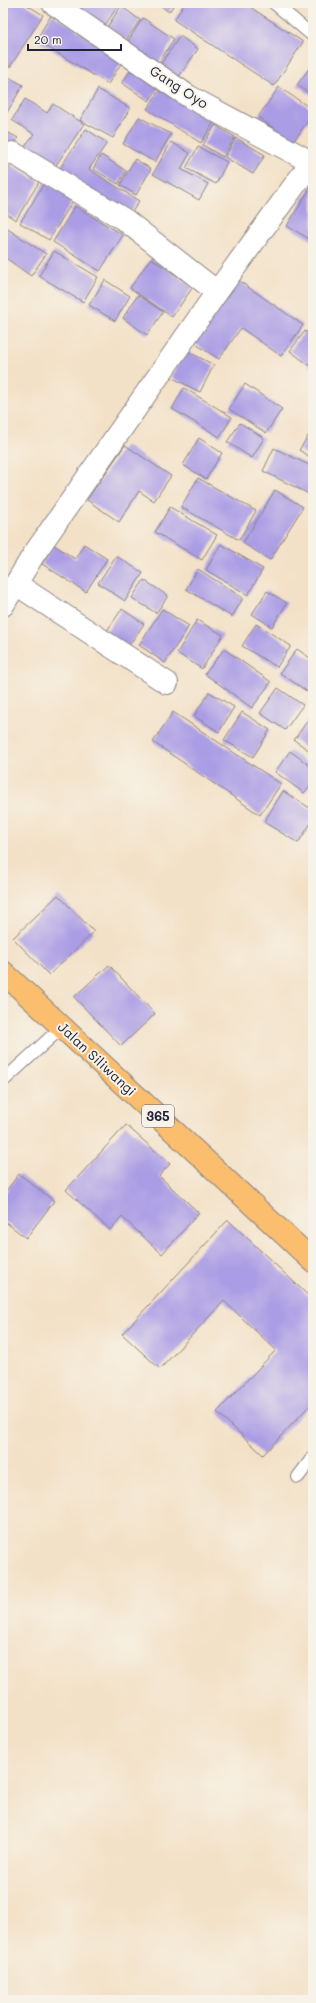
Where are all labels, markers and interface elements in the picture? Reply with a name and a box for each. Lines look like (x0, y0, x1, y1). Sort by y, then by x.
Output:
scale bar (28, 26, 121, 52)
text: 20 m (34, 31, 62, 47)
street label: Gang Oyo (146, 61, 212, 113)
street label: Jalan Siliwangi (54, 1017, 141, 1100)
road number: 365 (142, 1105, 174, 1127)

